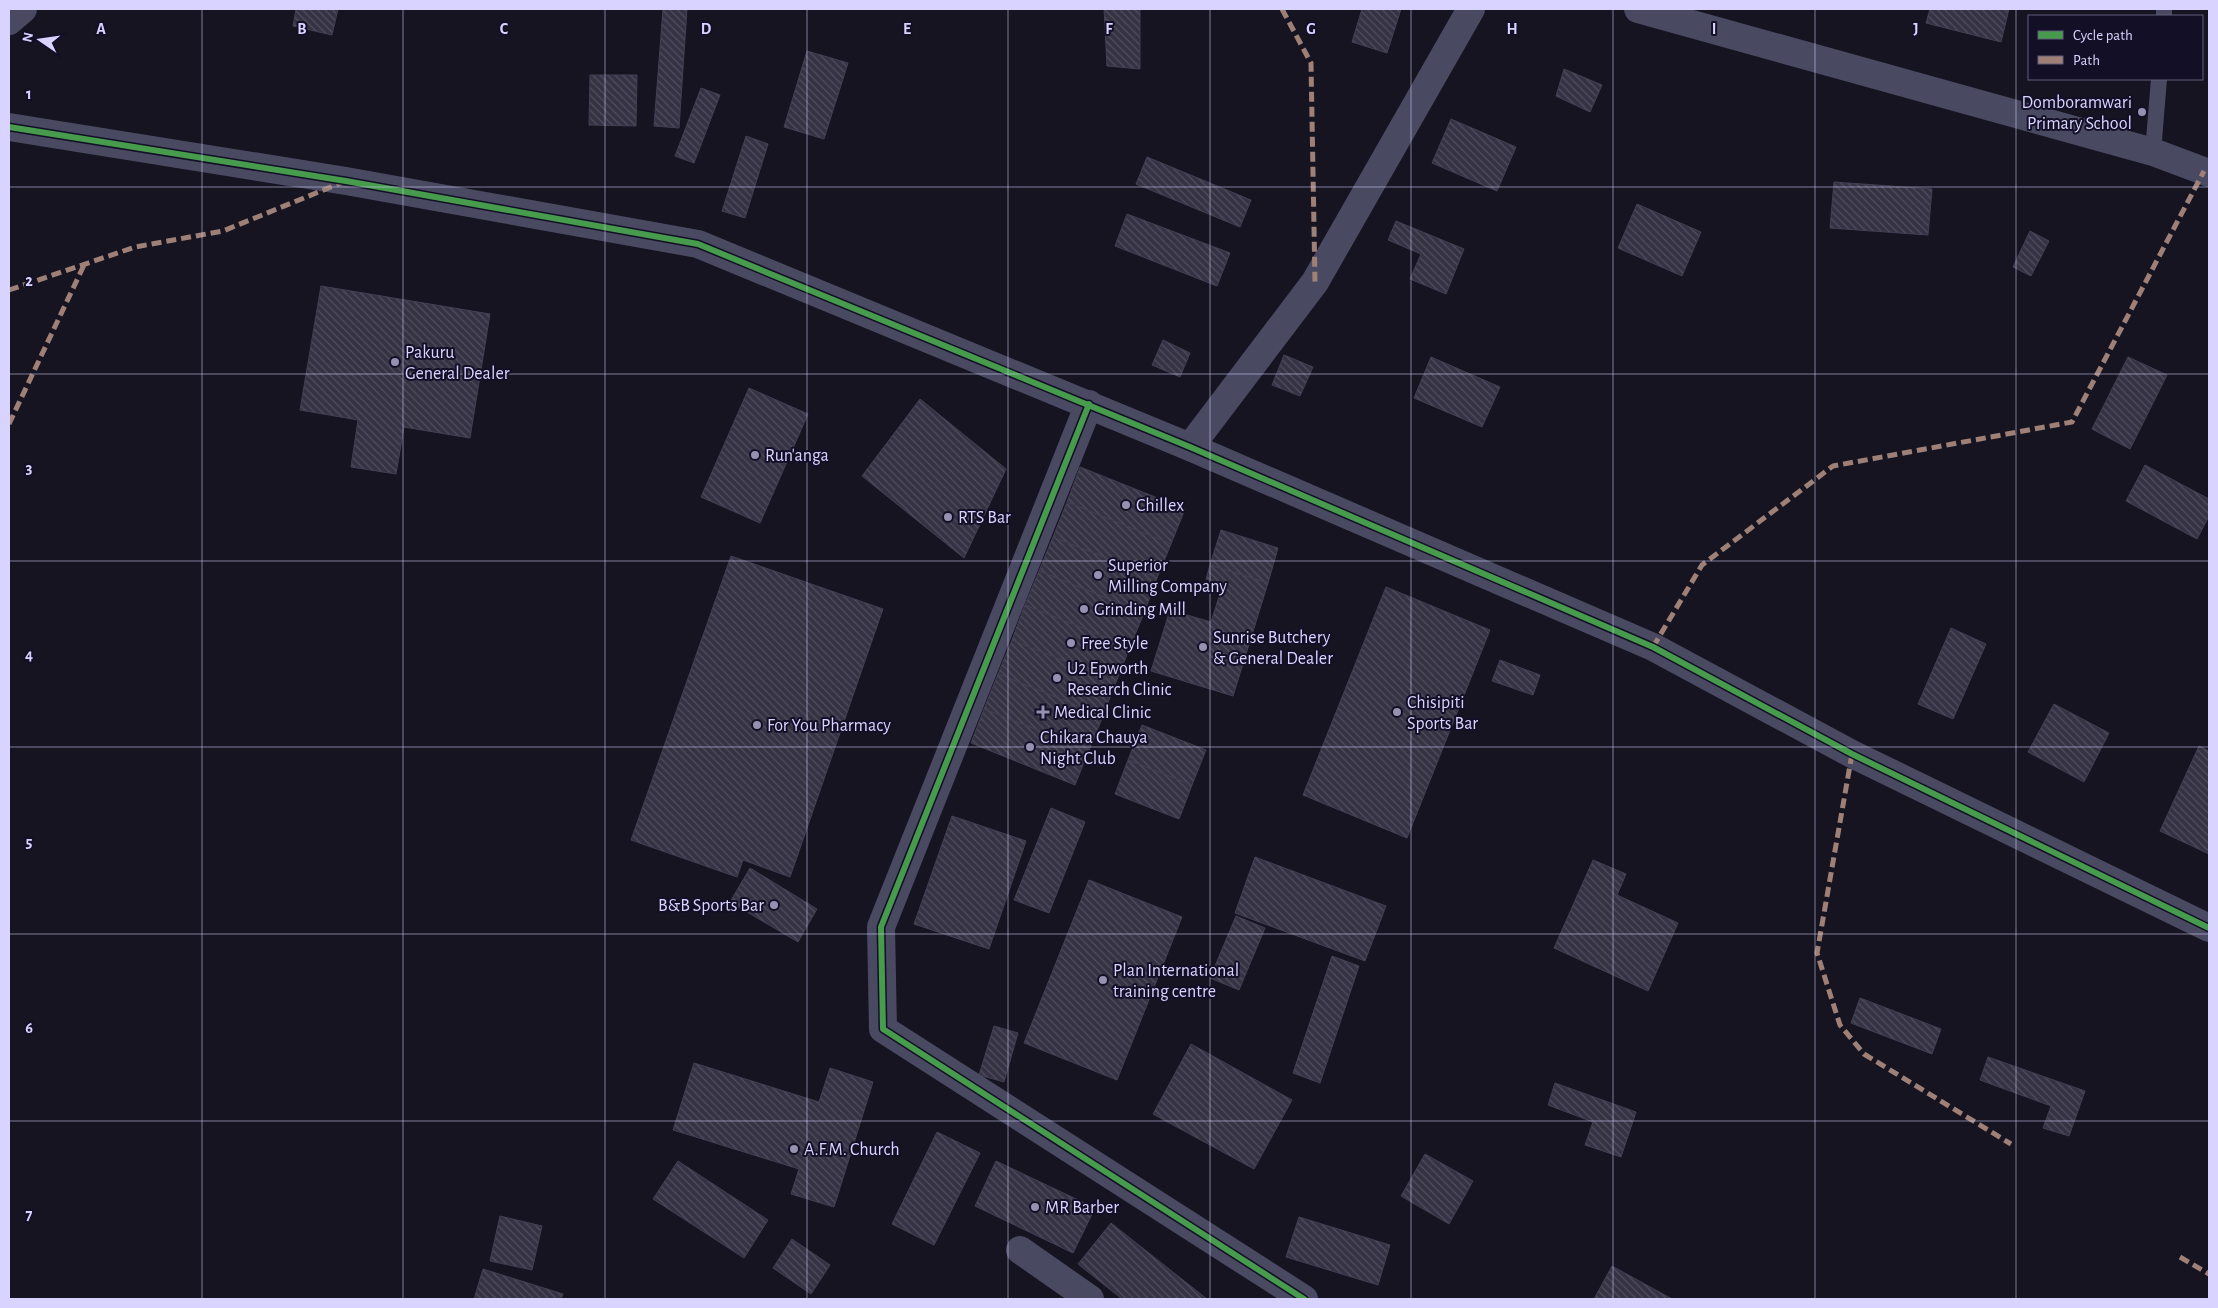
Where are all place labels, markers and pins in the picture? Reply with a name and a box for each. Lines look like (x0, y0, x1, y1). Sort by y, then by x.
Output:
place label: Domboramwari Primary School (2021, 94, 2132, 133)
marker: Domboramwari Primary School (2136, 106, 2148, 118)
place label: Pakuru General Dealer (405, 344, 510, 383)
marker: Pakuru General Dealer (389, 356, 401, 368)
place label: Run'anga (765, 447, 829, 465)
marker: Run'anga (749, 449, 761, 461)
place label: Chillex (1136, 497, 1184, 515)
marker: Chillex (1120, 499, 1132, 511)
place label: RTS Bar (958, 509, 1011, 527)
marker: RTS Bar (942, 511, 954, 523)
place label: Superior Milling Company (1108, 557, 1227, 596)
marker: Superior Milling Company (1092, 569, 1104, 581)
place label: Grinding Mill (1094, 601, 1186, 619)
marker: Grinding Mill (1078, 603, 1090, 615)
place label: Sunrise Butchery & General Dealer (1213, 629, 1333, 668)
place label: Free Style (1081, 635, 1148, 653)
marker: Free Style (1065, 637, 1077, 649)
marker: Sunrise Butchery & General Dealer (1197, 641, 1209, 653)
place label: U2 Epworth Research Clinic (1067, 660, 1172, 699)
marker: U2 Epworth Research Clinic (1051, 672, 1063, 684)
place label: Chisipiti Sports Bar (1407, 694, 1478, 733)
place label: Medical Clinic (1054, 704, 1151, 722)
marker: Medical Clinic (1036, 705, 1050, 719)
marker: Chisipiti Sports Bar (1391, 706, 1403, 718)
place label: For You Pharmacy (767, 717, 891, 735)
marker: For You Pharmacy (751, 719, 763, 731)
place label: Chikara Chauya Night Club (1040, 729, 1148, 768)
marker: Chikara Chauya Night Club (1024, 741, 1036, 753)
place label: B&B Sports Bar (658, 897, 764, 915)
marker: B&B Sports Bar (768, 899, 780, 911)
place label: Plan International training centre (1113, 962, 1239, 1001)
marker: Plan International training centre (1097, 974, 1109, 986)
place label: A.F.M. Church (804, 1141, 900, 1159)
marker: A.F.M. Church (788, 1143, 800, 1155)
place label: MR Barber (1045, 1199, 1119, 1217)
marker: MR Barber (1029, 1201, 1041, 1213)

